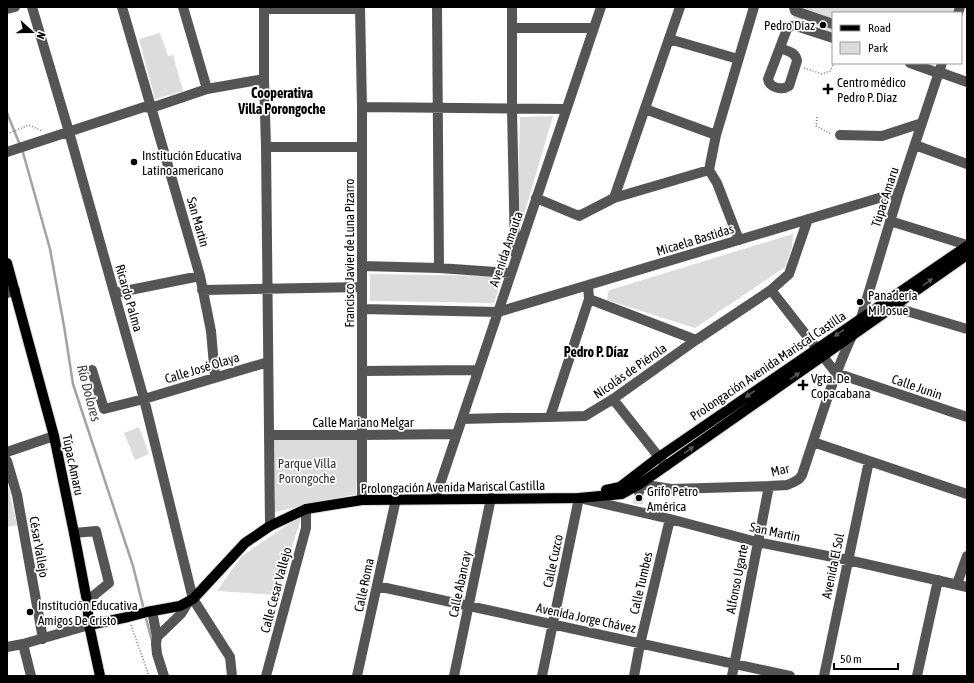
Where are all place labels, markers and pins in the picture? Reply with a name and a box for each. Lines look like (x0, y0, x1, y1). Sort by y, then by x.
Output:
place label: Pedro Díaz (764, 18, 815, 33)
marker: Pedro Díaz (818, 20, 828, 30)
place label: Centro médico Pedro P. Díaz (837, 75, 906, 105)
marker: Centro médico Pedro P. Díaz (822, 83, 834, 95)
place label: Institución Educativa Latinoamericano (142, 148, 242, 178)
marker: Institución Educativa Latinoamericano (129, 157, 139, 167)
place label: Panadería Mi Josue (868, 288, 917, 318)
marker: Panadería Mi Josue (855, 297, 865, 307)
place label: Vgta. De Copacabana (811, 371, 871, 401)
marker: Vgta. De Copacabana (798, 380, 808, 390)
place label: Grifo Petro América (647, 484, 698, 514)
marker: Grifo Petro América (634, 493, 644, 503)
place label: Institución Educativa Amigos De Cristo (38, 598, 138, 628)
marker: Institución Educativa Amigos De Cristo (25, 607, 35, 617)

